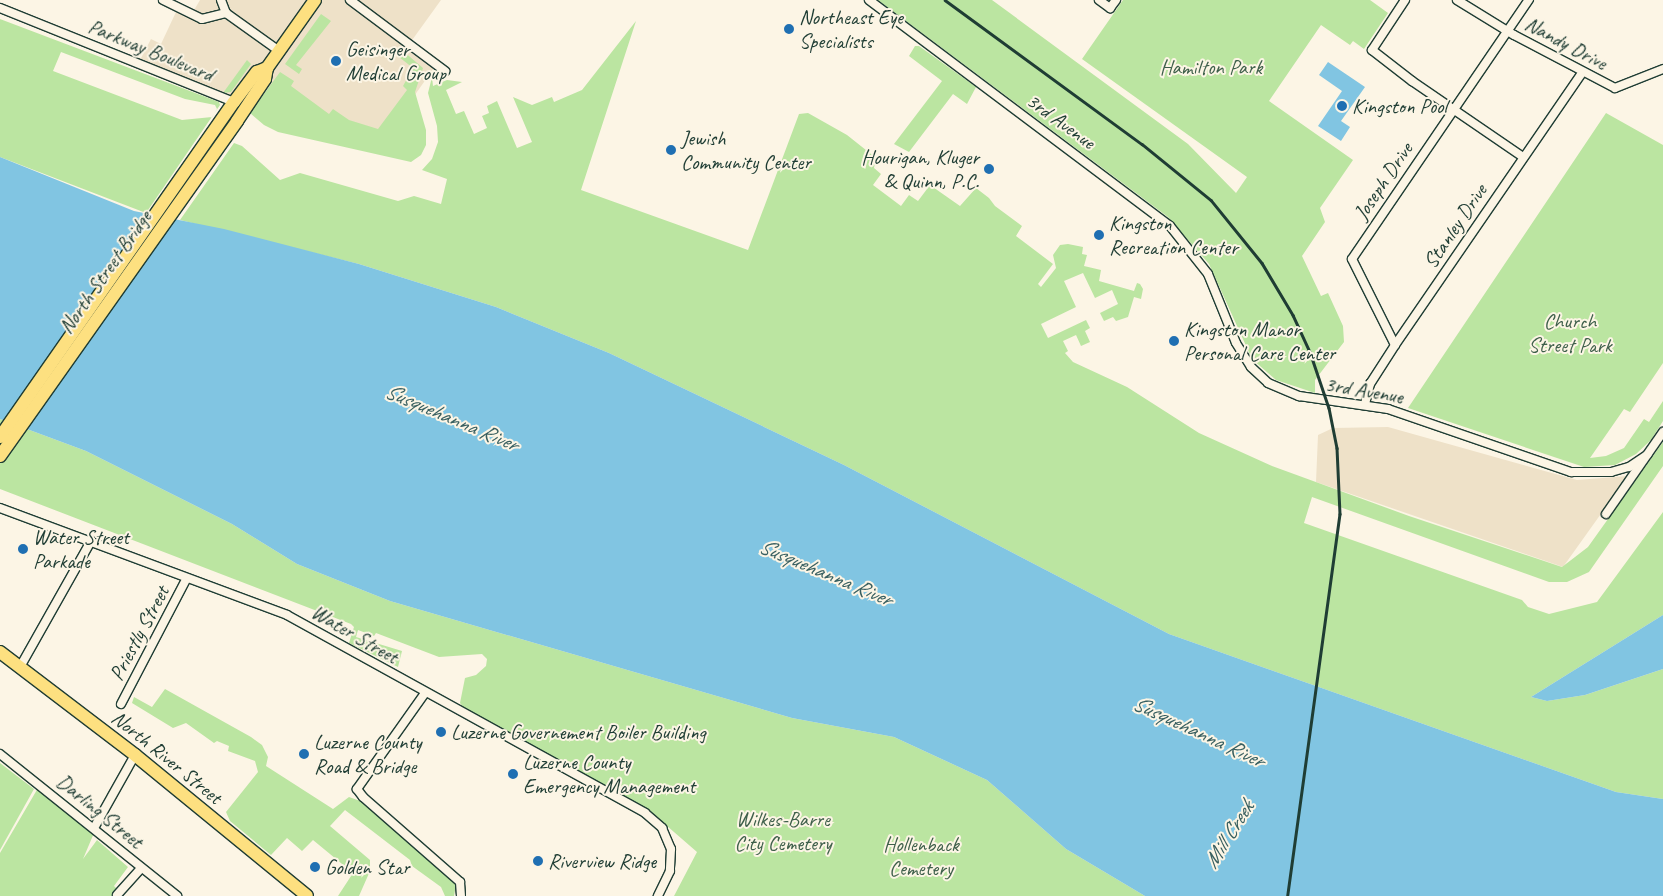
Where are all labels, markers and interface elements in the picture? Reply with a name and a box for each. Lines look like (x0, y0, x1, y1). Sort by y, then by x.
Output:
place label: Northeast Eye Specialists (799, 4, 903, 54)
street label: Nandy Drive (1521, 11, 1611, 75)
street label: Parkway Boulevard (85, 13, 217, 87)
marker: Northeast Eye Specialists (783, 23, 795, 35)
place label: Geisinger Medical Group (346, 36, 446, 86)
park label: Hamilton Park (1160, 54, 1262, 80)
marker: Geisinger Medical Group (330, 55, 342, 67)
street label: 3rd Avenue (1022, 88, 1100, 154)
place label: Kingston Pool (1352, 93, 1447, 119)
marker: Kingston Pool (1336, 100, 1348, 112)
place label: Jewish Community Center (681, 125, 811, 175)
street label: Joseph Drive (1348, 138, 1418, 224)
marker: Jewish Community Center (665, 144, 677, 156)
place label: Hourigan, Kluger & Quinn, P.C. (861, 144, 979, 194)
marker: Hourigan, Kluger & Quinn, P.C. (983, 163, 995, 175)
street label: Stanley Drive (1418, 179, 1492, 273)
street label: North Street Bridge (53, 205, 157, 339)
place label: Kingston Recreation Center (1109, 210, 1238, 260)
marker: Kingston Recreation Center (1093, 229, 1105, 241)
park label: Church Street Park (1528, 308, 1612, 358)
place label: Kingston Manor Personal Care Center (1184, 316, 1335, 366)
marker: Kingston Manor Personal Care Center (1168, 335, 1180, 347)
street label: 3rd Avenue (1323, 371, 1405, 409)
water label: Susquehanna River (381, 378, 521, 458)
place label: Water Street Parkade (33, 524, 129, 574)
water label: Susquehanna River (755, 533, 895, 613)
marker: Water Street Parkade (17, 543, 29, 555)
street label: Priestly Street (104, 581, 174, 685)
street label: Water Street (307, 599, 403, 669)
water label: Susquehanna River (1128, 690, 1268, 774)
street label: North River Street (106, 704, 228, 810)
place label: Luzerne Governement Boiler Building (451, 719, 706, 745)
marker: Luzerne Governement Boiler Building (435, 726, 447, 738)
place label: Luzerne County Road & Bridge (314, 729, 422, 779)
marker: Luzerne County Road & Bridge (298, 748, 310, 760)
place label: Luzerne County Emergency Management (523, 749, 695, 799)
street label: Darling Street (52, 768, 148, 854)
marker: Luzerne County Emergency Management (507, 768, 519, 780)
water label: Mill Creek (1198, 797, 1260, 873)
park label: Wilkes-Barre City Cemetery (735, 806, 831, 856)
park label: Hollenback Cemetery (883, 831, 959, 881)
place label: Riverview Ridge (548, 848, 656, 874)
place label: Golden Star (325, 854, 410, 880)
marker: Riverview Ridge (532, 855, 544, 867)
marker: Golden Star (309, 861, 321, 873)

